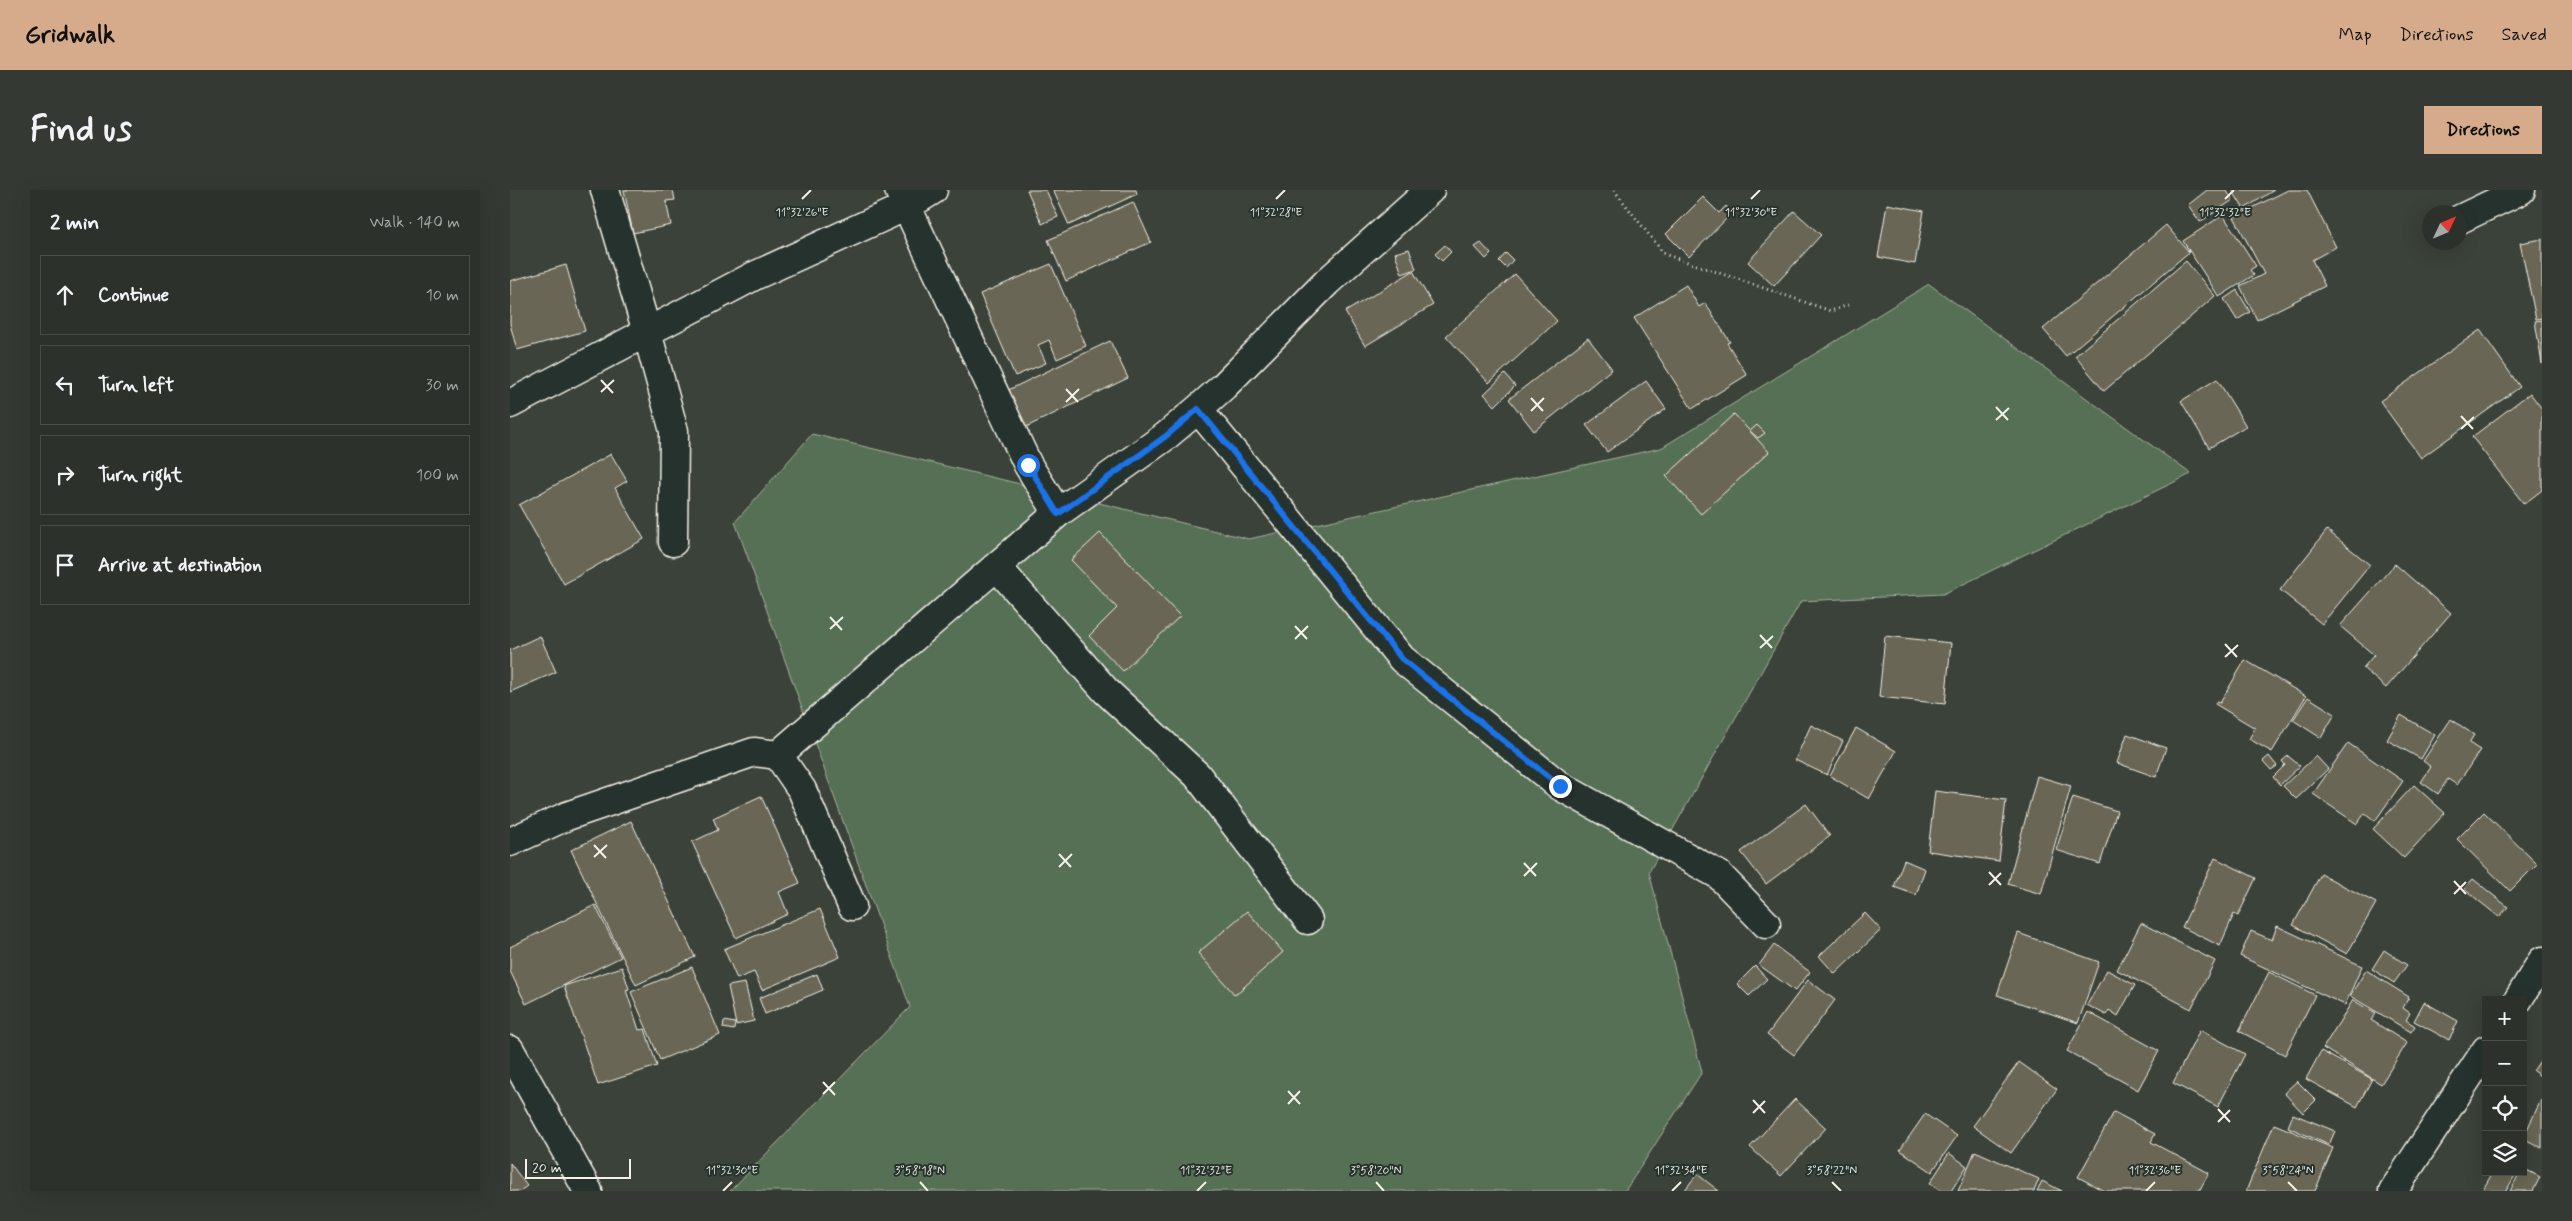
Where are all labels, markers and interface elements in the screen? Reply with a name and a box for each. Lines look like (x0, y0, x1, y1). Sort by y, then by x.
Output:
text: Gridwalk (25, 20, 115, 51)
text: Map (2339, 23, 2372, 47)
text: Directions (2400, 23, 2474, 47)
text: Saved (2502, 23, 2547, 47)
button: Directions (2424, 106, 2542, 154)
text: Find us (30, 107, 132, 153)
text: 11°32'26"E (776, 205, 828, 221)
text: 11°32'28"E (1250, 205, 1302, 221)
text: 11°32'30"E (1725, 205, 1777, 221)
text: 11°32'32"E (2199, 205, 2251, 221)
north arrow (2422, 205, 2467, 250)
text: 2 min (50, 209, 99, 237)
text: Walk · 140 m (370, 212, 460, 233)
icon: ahead (51, 281, 79, 309)
text: Continue (98, 283, 169, 308)
text: 10 m (426, 285, 459, 306)
icon: left (51, 371, 79, 399)
text: Turn left (98, 373, 174, 398)
text: 30 m (426, 375, 459, 396)
route start (1017, 454, 1040, 477)
icon: right (51, 461, 79, 489)
text: Turn right (98, 463, 182, 488)
text: 100 m (416, 465, 459, 486)
icon: arrive (51, 551, 79, 579)
text: Arrive at destination (98, 553, 262, 578)
route end (1549, 775, 1572, 798)
map controls (2482, 996, 2527, 1176)
button: + (2482, 996, 2527, 1041)
button: − (2482, 1041, 2527, 1086)
button: locate (2482, 1086, 2527, 1131)
button: layers (2482, 1131, 2527, 1176)
scale bar (525, 1156, 631, 1179)
text: 20 m (532, 1159, 562, 1177)
text: 11°32'30"E (706, 1163, 758, 1179)
text: 3°58'18"N (895, 1163, 945, 1179)
text: 11°32'32"E (1180, 1163, 1232, 1179)
text: 3°58'20"N (1351, 1163, 1401, 1179)
text: 11°32'34"E (1655, 1163, 1707, 1179)
text: 3°58'22"N (1807, 1163, 1857, 1179)
text: 11°32'36"E (2129, 1163, 2181, 1179)
text: 3°58'24"N (2262, 1163, 2314, 1179)

